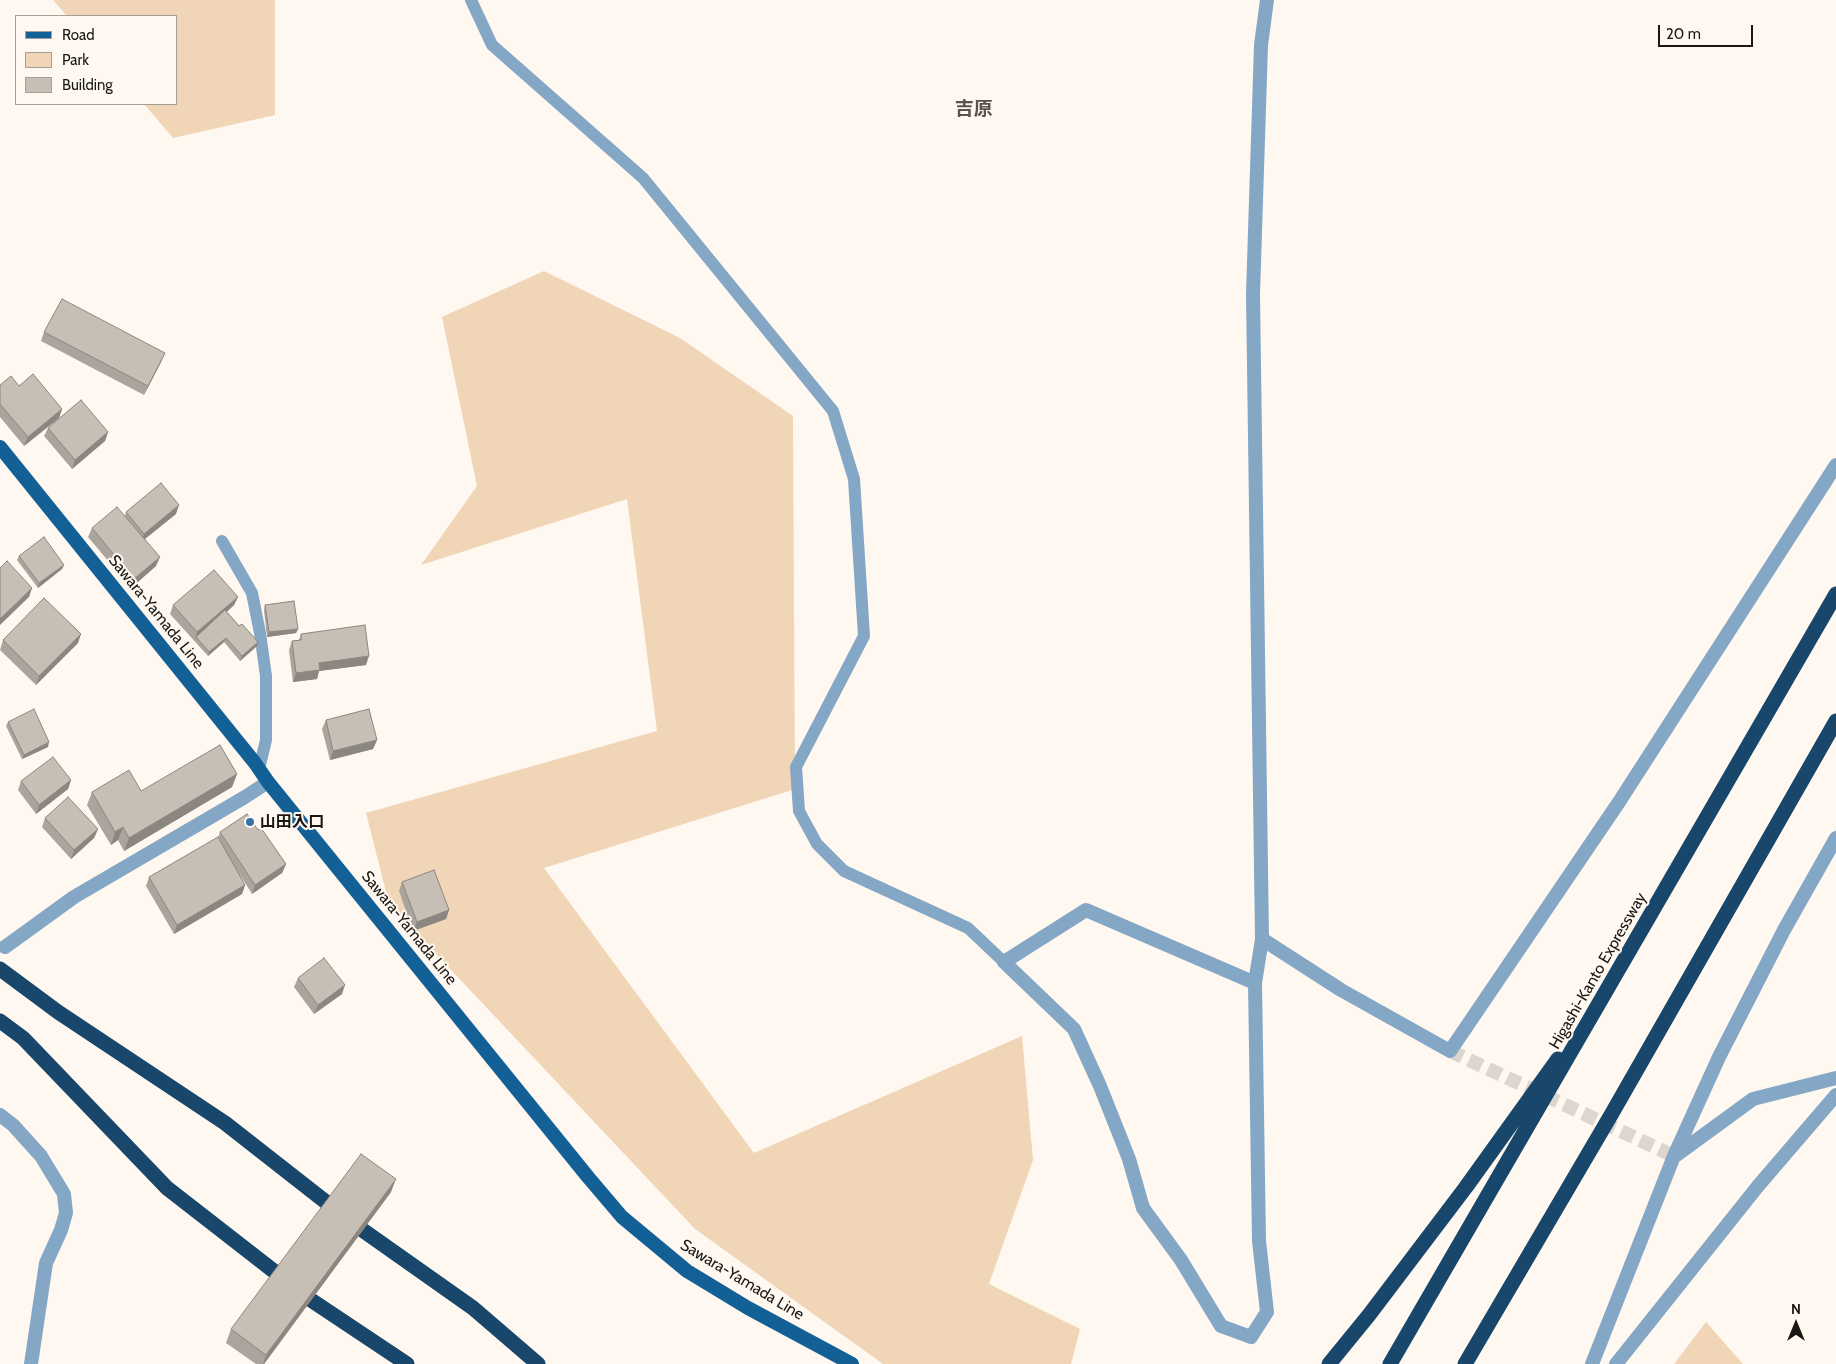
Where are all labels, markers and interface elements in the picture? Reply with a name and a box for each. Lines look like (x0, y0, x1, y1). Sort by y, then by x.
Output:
legend (15, 15, 178, 105)
scale bar (1661, 15, 1756, 47)
text: 20 m (1666, 25, 1701, 43)
text: Road (62, 26, 95, 44)
text: Park (62, 51, 89, 69)
text: Building (62, 76, 113, 94)
district label: 吉原 (955, 98, 993, 120)
street label: Sawara-Yamada Line (104, 551, 208, 673)
place label: 山田入口 (260, 812, 324, 832)
marker: 山田入口 (244, 816, 256, 828)
street label: Sawara-Yamada Line (357, 867, 461, 989)
street label: Higashi-Kanto Expressway (1545, 889, 1651, 1053)
street label: Sawara-Yamada Line (677, 1235, 807, 1325)
north arrow (1771, 1299, 1821, 1349)
text: N (1791, 1300, 1801, 1318)

